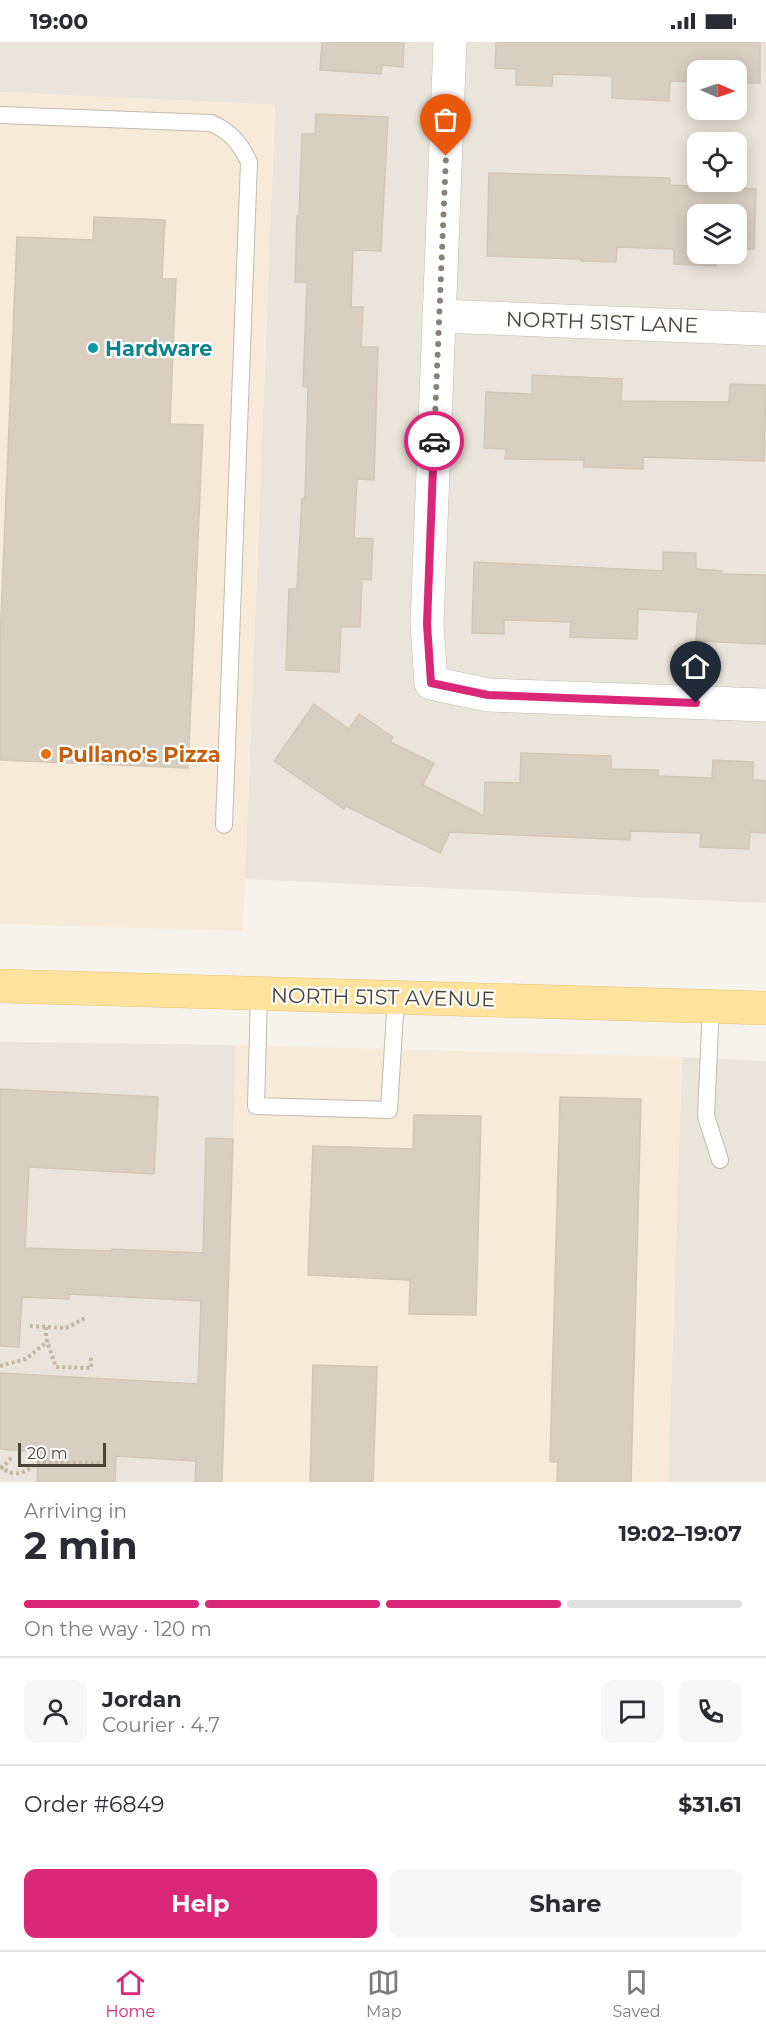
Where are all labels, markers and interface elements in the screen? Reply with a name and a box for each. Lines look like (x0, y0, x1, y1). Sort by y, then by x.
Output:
text: 19:00 (30, 8, 88, 35)
north arrow (687, 60, 747, 120)
map controls (687, 60, 747, 264)
pin (420, 94, 471, 156)
icon: bag (429, 103, 462, 136)
button: locate (687, 132, 747, 192)
button: layers (687, 204, 747, 264)
street label: NORTH 51ST LANE (505, 306, 699, 338)
place label: Hardware (105, 336, 213, 361)
marker: Hardware (86, 341, 100, 355)
courier (404, 411, 464, 471)
icon: car (418, 425, 451, 458)
pin (670, 641, 721, 703)
icon: home (679, 650, 712, 683)
place label: Pullano's Pizza (58, 742, 221, 767)
marker: Pullano's Pizza (39, 747, 53, 761)
street label: NORTH 51ST AVENUE (271, 983, 495, 1011)
scale bar (18, 1440, 106, 1468)
text: 20 m (27, 1444, 68, 1463)
text: Arriving in (24, 1499, 127, 1523)
text: 19:02–19:07 (618, 1520, 742, 1547)
text: 2 min (24, 1521, 138, 1569)
text: On the way · 120 m (24, 1617, 212, 1641)
button: person (24, 1680, 87, 1743)
button: chat (601, 1680, 664, 1743)
button: phone (679, 1680, 742, 1743)
text: Jordan (102, 1686, 182, 1713)
text: Courier · 4.7 (102, 1713, 220, 1737)
text: Order #6849 (24, 1791, 164, 1818)
text: $31.61 (678, 1791, 742, 1818)
button: Help (24, 1869, 377, 1938)
button: Share (389, 1869, 742, 1938)
tab: Home (105, 1966, 155, 2021)
tab: Map (366, 1966, 402, 2021)
tab: Saved (612, 1966, 661, 2021)

